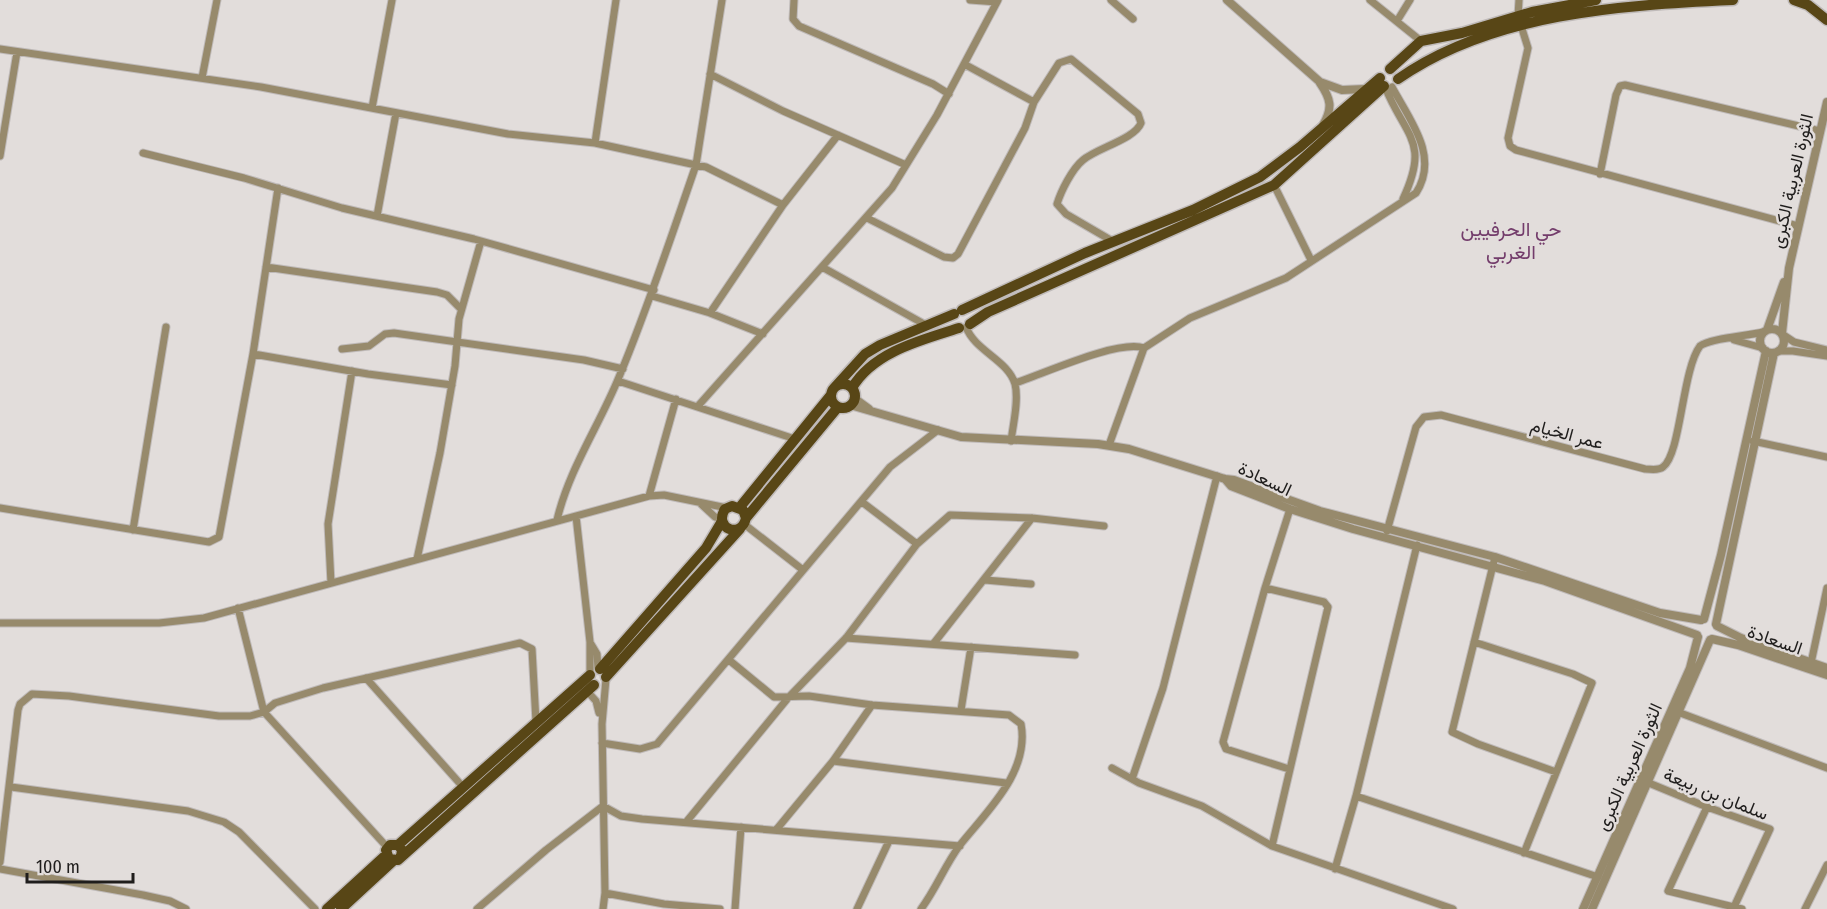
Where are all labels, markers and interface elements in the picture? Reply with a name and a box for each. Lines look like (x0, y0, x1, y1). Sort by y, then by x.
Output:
street label: الثورة العربية الكبرى (1766, 112, 1818, 250)
district label: حي الحرفيين الغربي (1461, 217, 1561, 269)
street label: عمر الخيام (1528, 414, 1606, 455)
street label: السعادة (1235, 457, 1295, 501)
street label: السعادة (1745, 620, 1805, 660)
street label: الثورة العربية الكبرى (1591, 700, 1667, 834)
street label: سلمان بن ربيعة (1660, 763, 1772, 825)
scale bar (27, 846, 134, 884)
text: 100 m (36, 856, 80, 878)

